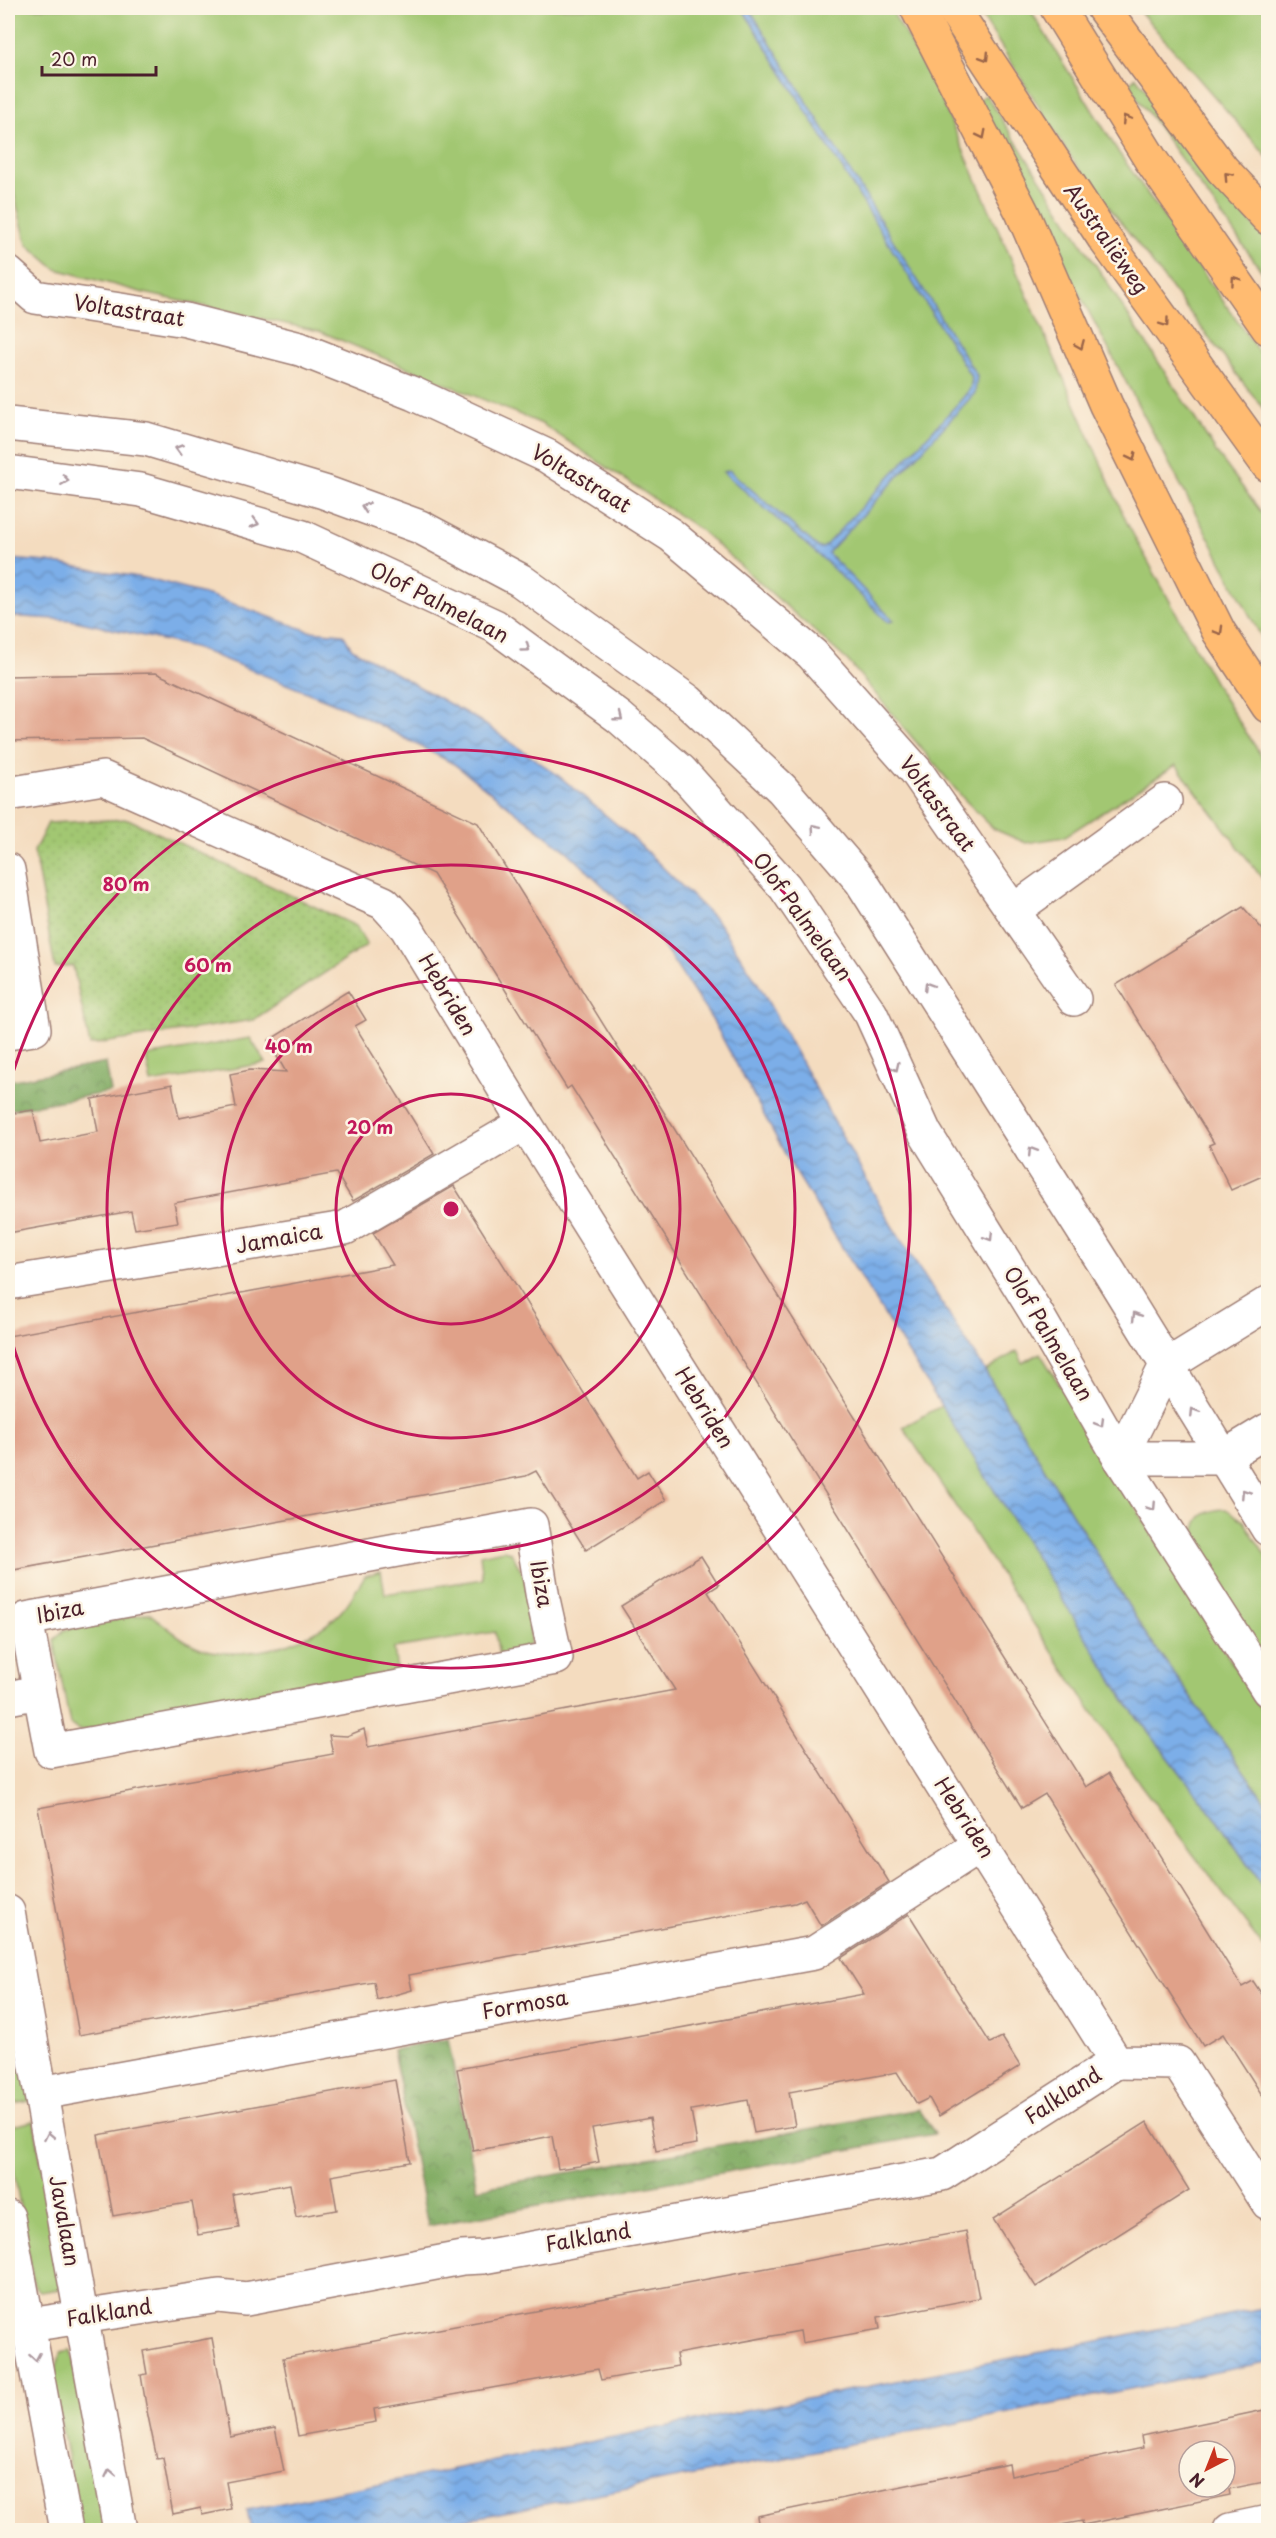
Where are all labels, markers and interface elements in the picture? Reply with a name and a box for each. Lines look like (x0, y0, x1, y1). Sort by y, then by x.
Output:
scale bar (42, 39, 156, 77)
text: 20 m (51, 45, 97, 72)
one-way arrow (977, 51, 989, 61)
one-way arrow (1121, 115, 1133, 125)
one-way arrow (974, 128, 986, 139)
one-way arrow (1224, 172, 1235, 183)
street label: Australiëweg (1057, 176, 1158, 300)
one-way arrow (1231, 276, 1242, 287)
street label: Voltastraat (71, 284, 187, 334)
one-way arrow (1157, 316, 1168, 327)
one-way arrow (1073, 339, 1085, 350)
street label: Voltastraat (526, 435, 638, 520)
one-way arrow (174, 444, 185, 456)
one-way arrow (1124, 450, 1136, 461)
one-way arrow (61, 474, 70, 486)
one-way arrow (360, 501, 371, 514)
one-way arrow (249, 516, 260, 528)
street label: Olof Palmelaan (365, 552, 515, 650)
one-way arrow (1212, 625, 1224, 635)
one-way arrow (520, 641, 531, 652)
one-way arrow (613, 710, 624, 721)
street label: Voltastraat (893, 748, 984, 858)
one-way arrow (811, 824, 822, 835)
street label: Olof Palmelaan (746, 845, 861, 987)
text: 80 m (102, 870, 150, 897)
street label: Hebriden (412, 947, 486, 1041)
text: 60 m (184, 951, 232, 978)
one-way arrow (923, 982, 935, 992)
text: 40 m (265, 1032, 313, 1059)
one-way arrow (887, 1060, 899, 1071)
text: 20 m (347, 1113, 393, 1140)
one-way arrow (1028, 1147, 1040, 1157)
centre of rings (441, 1199, 461, 1219)
street label: Jamaica (233, 1214, 325, 1260)
one-way arrow (982, 1231, 994, 1241)
street label: Olof Palmelaan (997, 1259, 1103, 1406)
one-way arrow (1132, 1312, 1143, 1322)
street label: Hebriden (668, 1360, 743, 1454)
one-way arrow (1190, 1408, 1202, 1418)
one-way arrow (1092, 1417, 1104, 1427)
one-way arrow (1241, 1489, 1253, 1499)
one-way arrow (1145, 1501, 1156, 1512)
street label: Ibiza (523, 1557, 563, 1611)
street label: Ibiza (33, 1590, 87, 1630)
street label: Hebriden (927, 1770, 1004, 1864)
street label: Formosa (479, 1980, 570, 2026)
street label: Falkland (1017, 2057, 1107, 2131)
one-way arrow (43, 2132, 56, 2142)
street label: Javalaan (42, 2173, 90, 2269)
street label: Falkland (542, 2213, 633, 2259)
street label: Falkland (64, 2288, 154, 2334)
one-way arrow (28, 2352, 40, 2362)
north arrow (1177, 2439, 1237, 2499)
one-way arrow (104, 2468, 117, 2478)
text: N (1184, 2468, 1209, 2494)

